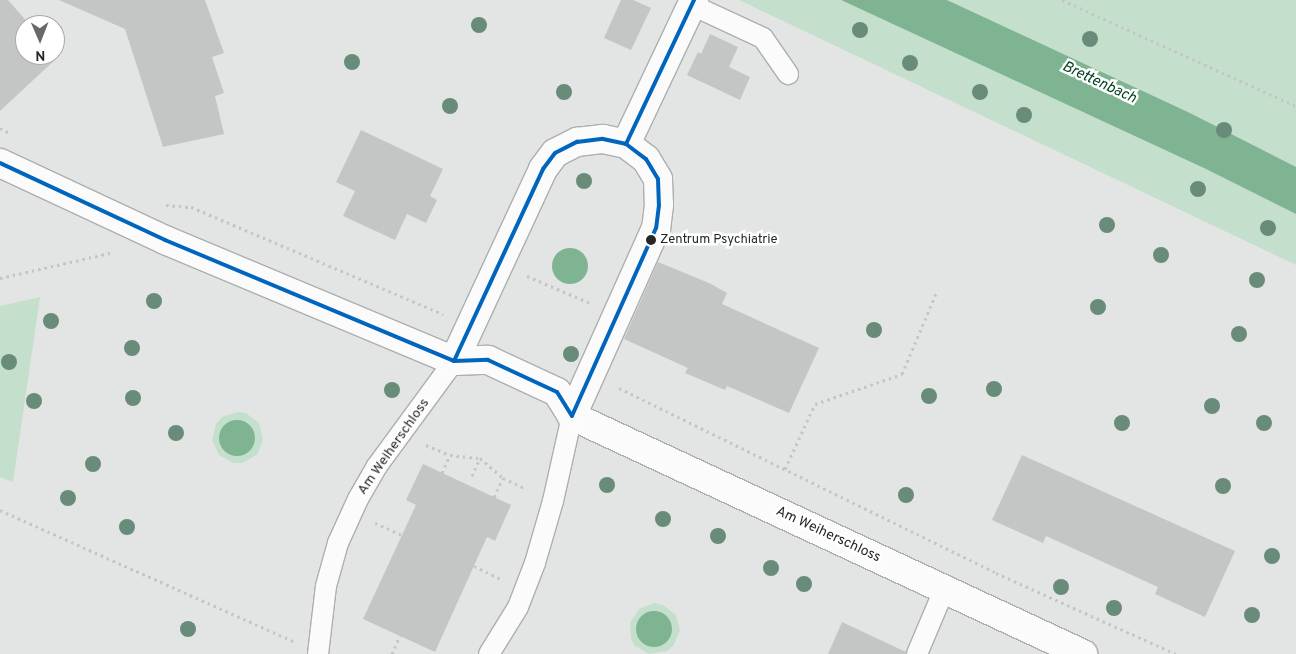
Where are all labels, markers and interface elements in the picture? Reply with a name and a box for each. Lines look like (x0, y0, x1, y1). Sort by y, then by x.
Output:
north arrow (15, 15, 65, 65)
text: N (35, 46, 45, 63)
water label: Brettenbach (1059, 58, 1139, 108)
place label: Zentrum Psychiatrie (660, 232, 777, 248)
marker: Zentrum Psychiatrie (646, 235, 656, 245)
street label: Am Weiherschloss (354, 395, 434, 499)
street label: Am Weiherschloss (773, 503, 883, 567)

